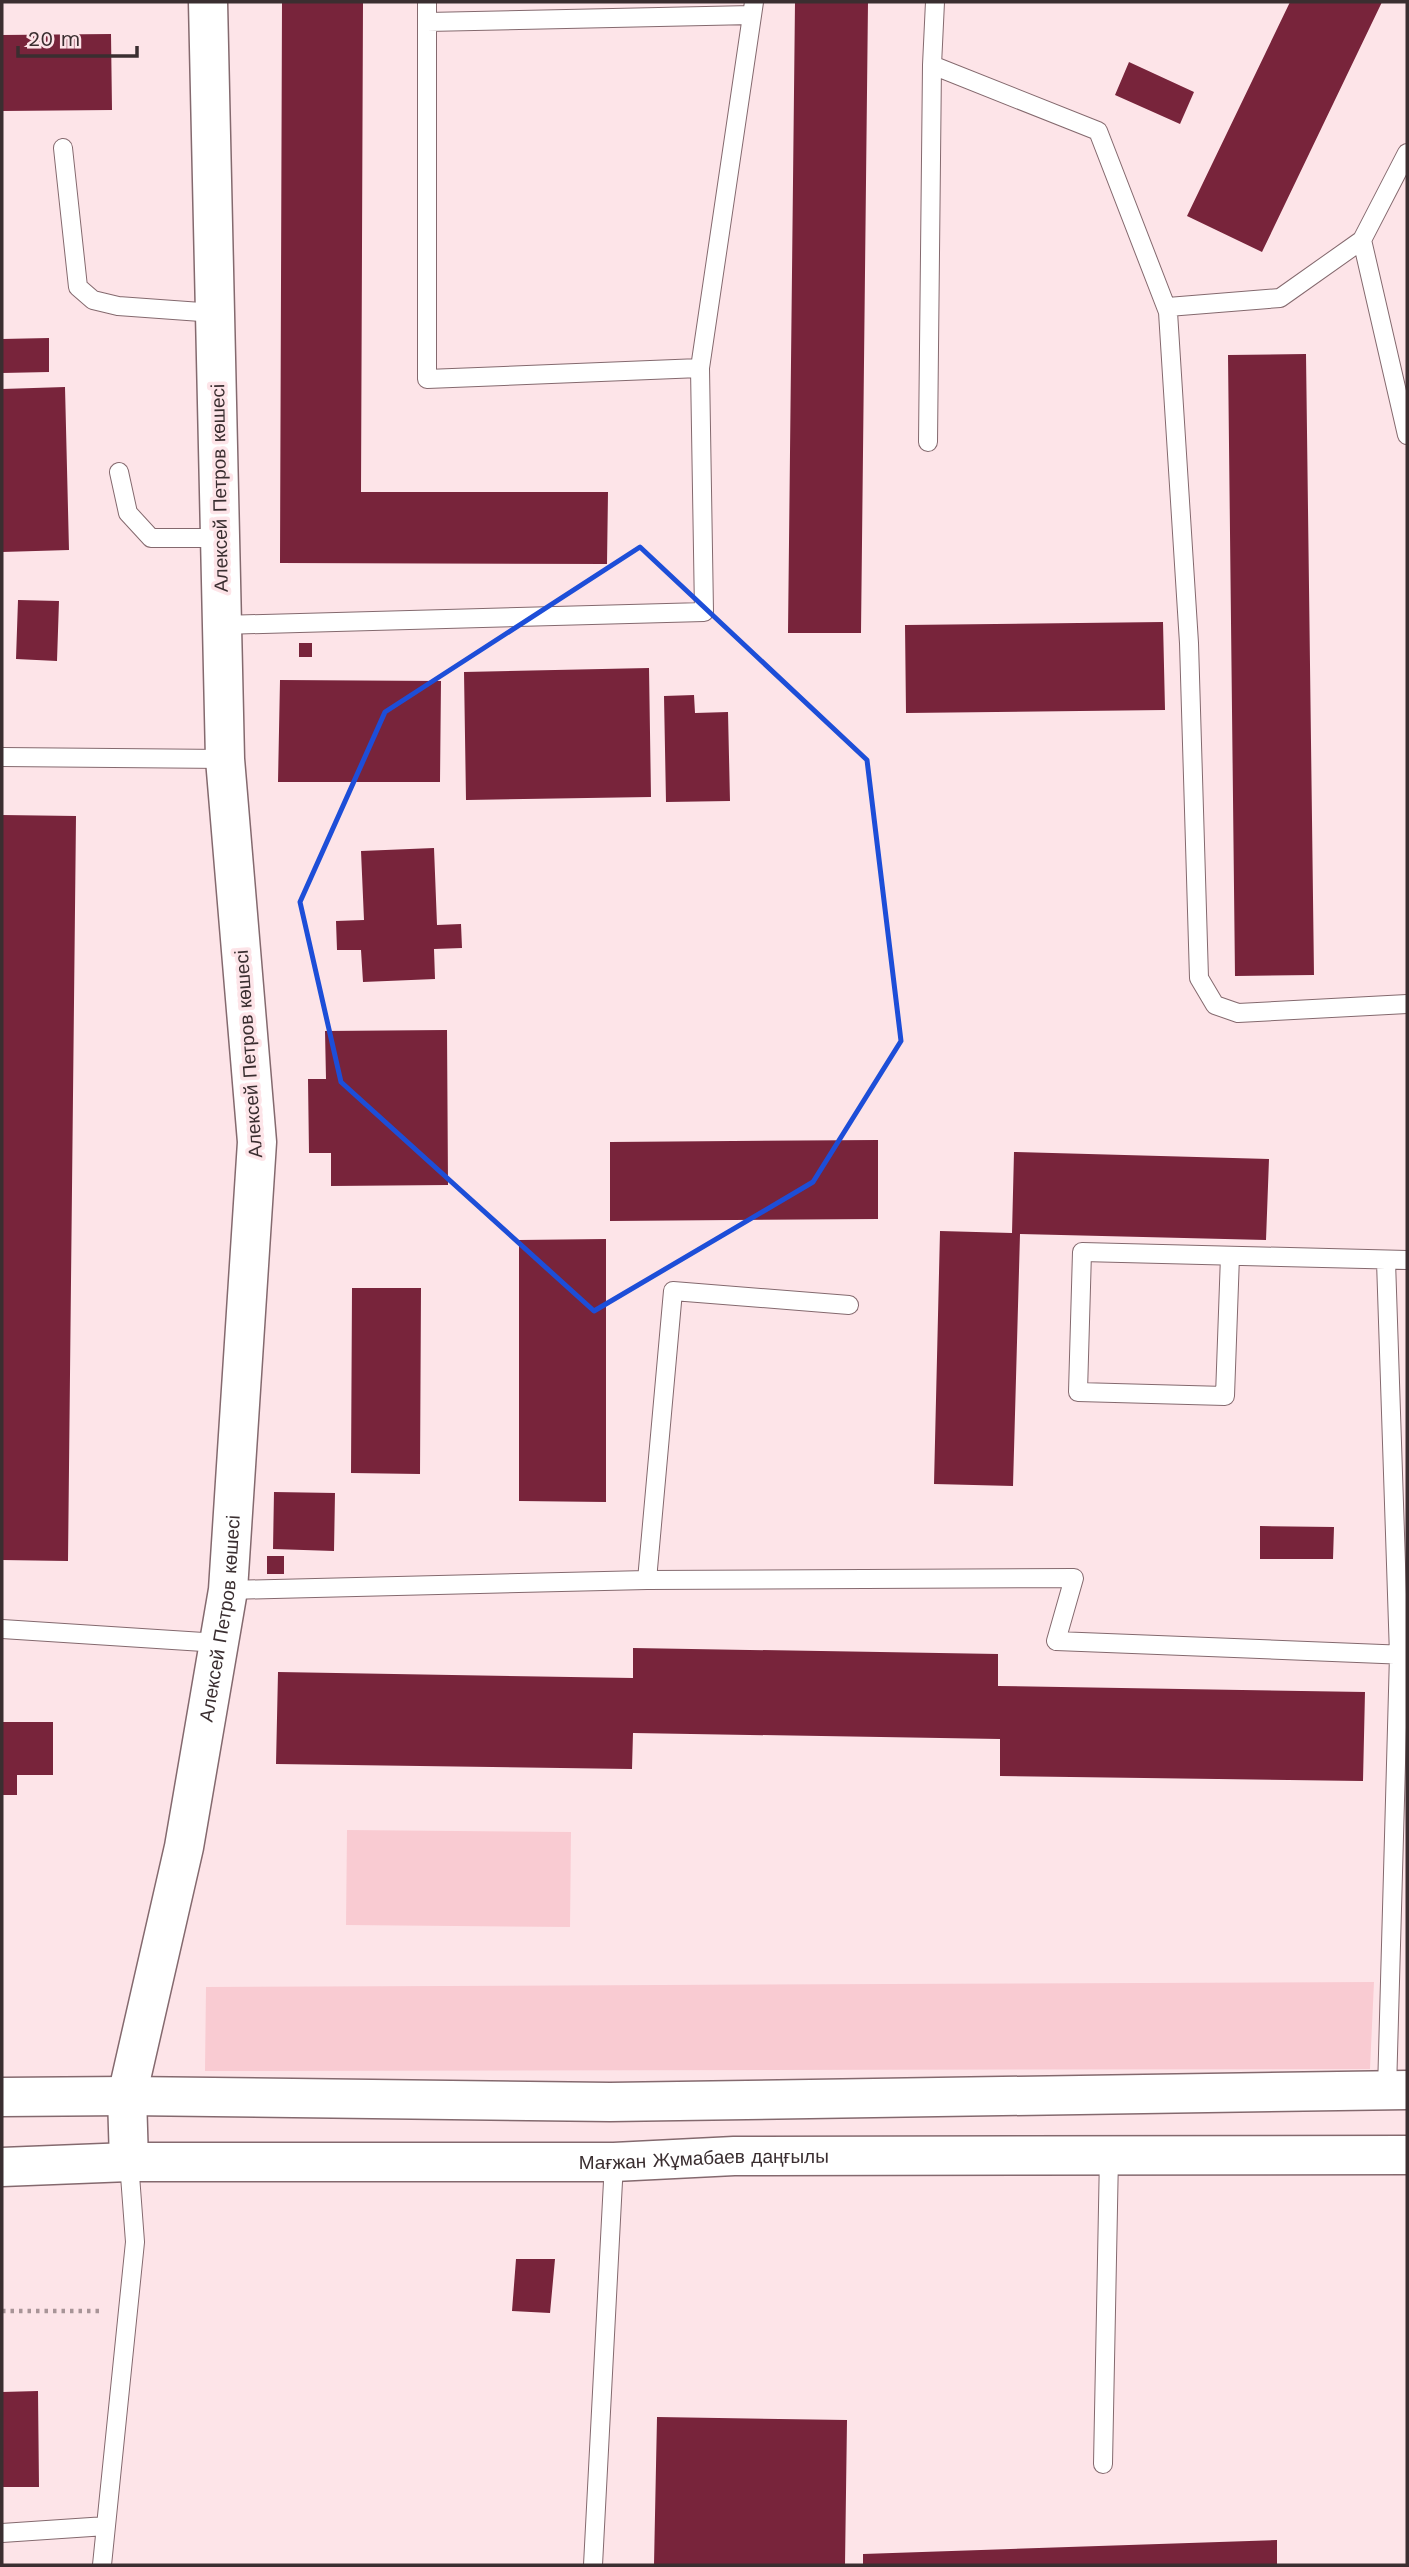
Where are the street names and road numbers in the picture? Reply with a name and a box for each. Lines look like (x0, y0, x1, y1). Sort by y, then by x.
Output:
street label: Алексей Петров көшесі (206, 384, 233, 592)
street label: Алексей Петров көшесі (230, 949, 267, 1159)
street label: Алексей Петров көшесі (195, 1514, 245, 1724)
street label: Мағжан Жұмабаев даңғылы (579, 2145, 829, 2174)

